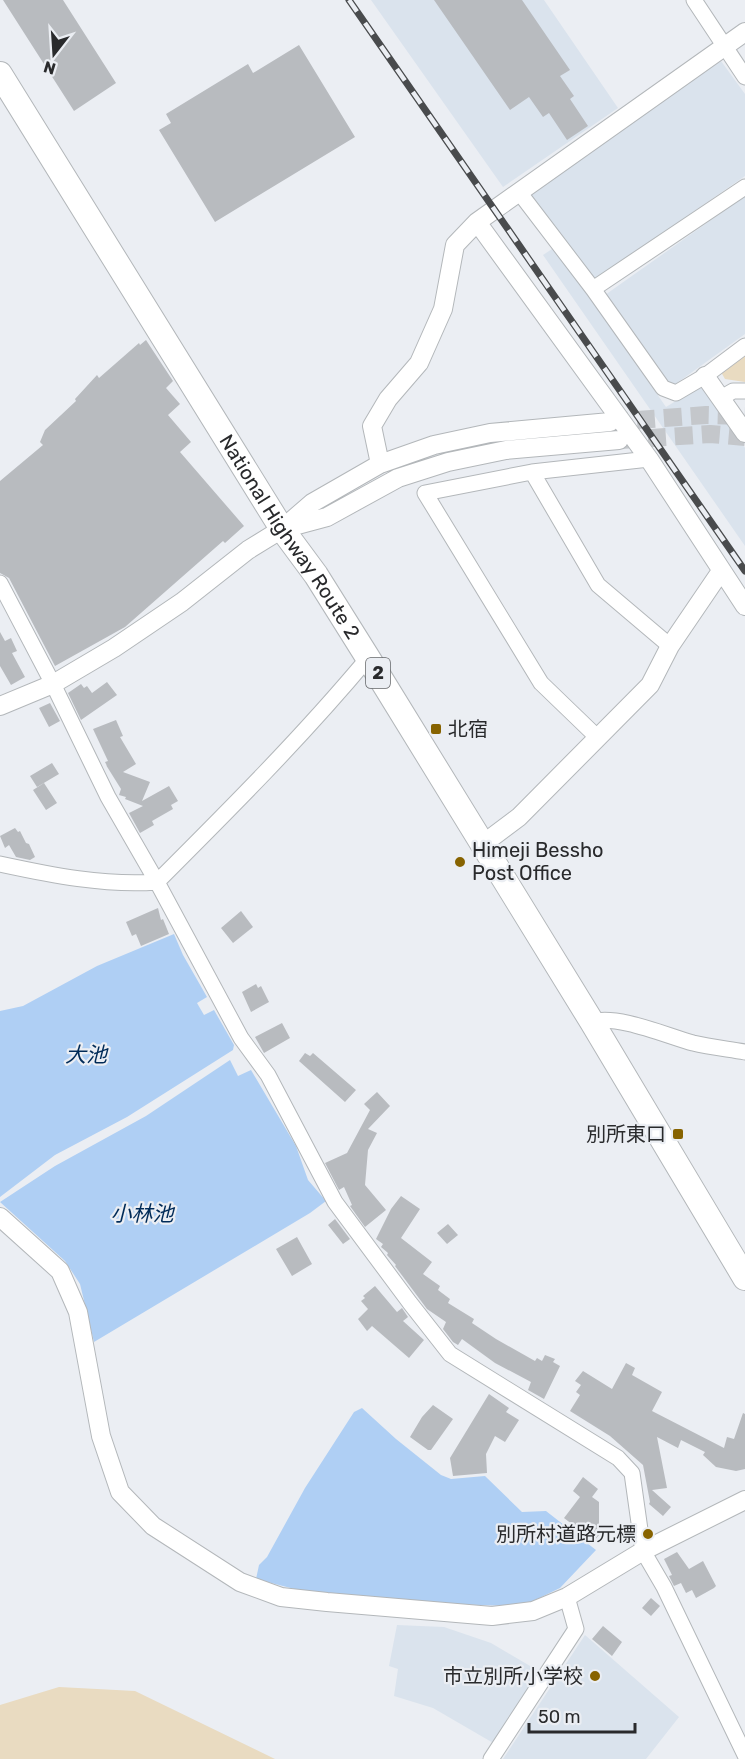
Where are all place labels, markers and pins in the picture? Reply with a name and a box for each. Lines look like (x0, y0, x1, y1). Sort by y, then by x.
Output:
place label: 北宿 (448, 717, 488, 741)
marker: 北宿 (429, 722, 443, 736)
place label: Himeji Bessho Post Office (472, 838, 604, 885)
marker: Himeji Bessho Post Office (453, 855, 467, 869)
place label: 別所東口 (586, 1122, 666, 1146)
marker: 別所東口 (671, 1127, 685, 1141)
place label: 別所村道路元標 (496, 1522, 636, 1546)
marker: 別所村道路元標 (641, 1527, 655, 1541)
place label: 市立別所小学校 (443, 1664, 583, 1688)
marker: 市立別所小学校 (588, 1669, 602, 1683)

